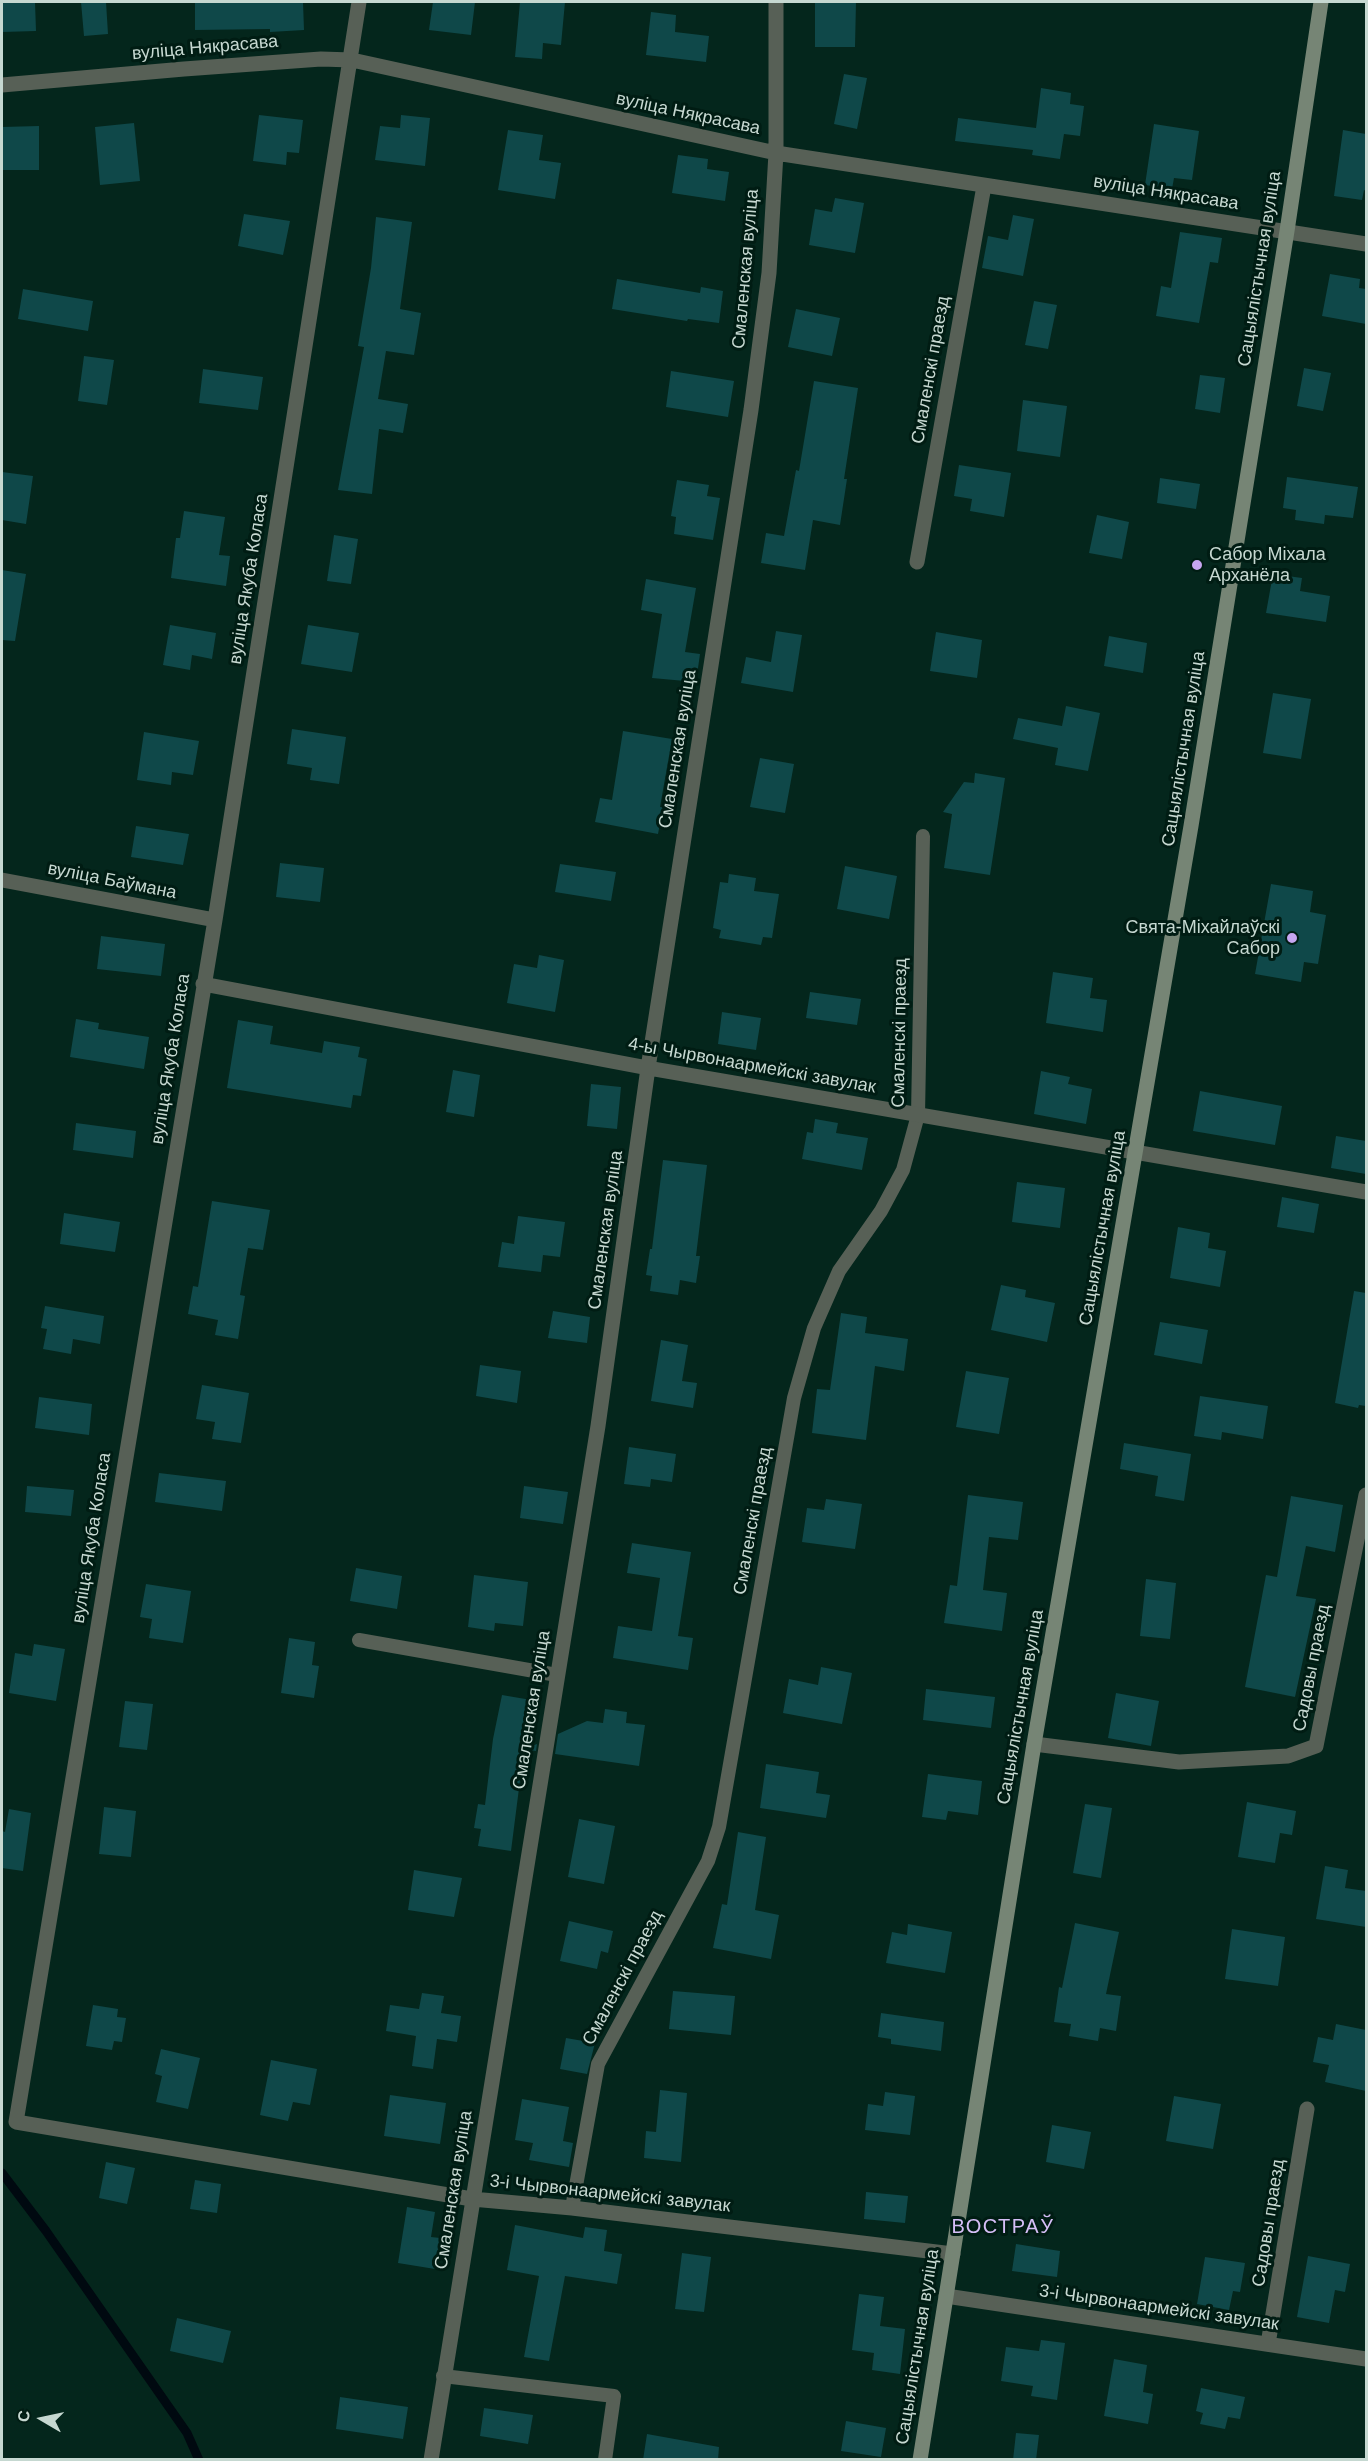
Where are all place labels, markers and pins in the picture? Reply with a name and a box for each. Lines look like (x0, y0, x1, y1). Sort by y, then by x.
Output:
place label: Сабор Міхала Арханёла (1209, 544, 1326, 586)
marker: Сабор Міхала Арханёла (1190, 558, 1204, 572)
place label: Свята-Міхайлаўскі Сабор (1126, 917, 1280, 960)
marker: Свята-Міхайлаўскі Сабор (1285, 931, 1299, 945)

